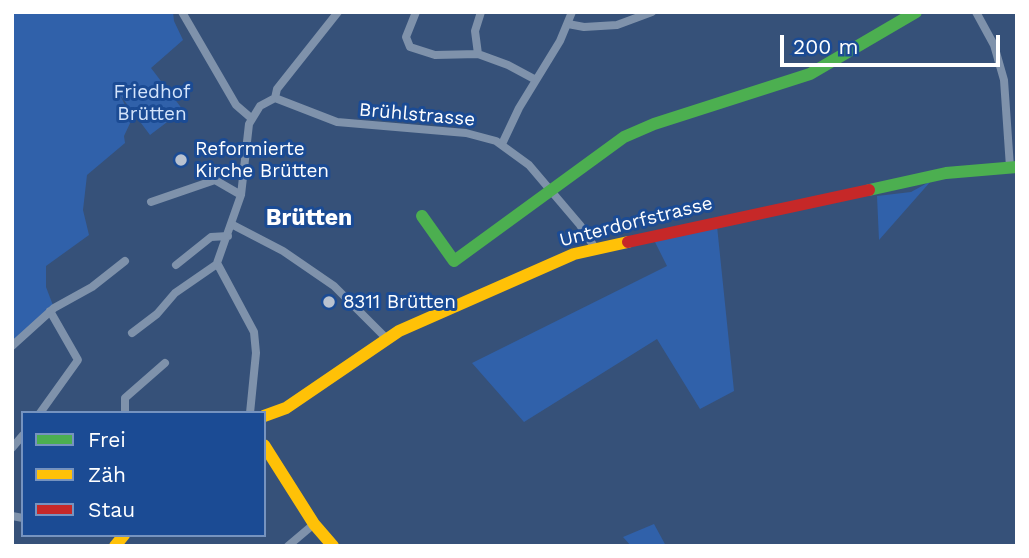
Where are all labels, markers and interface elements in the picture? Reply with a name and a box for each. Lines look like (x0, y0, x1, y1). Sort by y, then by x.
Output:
scale bar (784, 21, 1004, 65)
text: 200 m (793, 34, 859, 59)
park label: Friedhof Brütten (114, 81, 190, 125)
street label: Brühlstrasse (358, 99, 476, 131)
place label: Reformierte Kirche Brütten (195, 138, 329, 182)
marker: Reformierte Kirche Brütten (173, 152, 189, 168)
street label: Unterdorfstrasse (557, 192, 715, 252)
district label: Brütten (266, 204, 352, 232)
place label: 8311 Brütten (343, 291, 456, 313)
marker: 8311 Brütten (321, 294, 337, 310)
legend (21, 411, 266, 537)
text: Frei (88, 427, 126, 452)
text: Zäh (88, 462, 126, 487)
text: Stau (88, 497, 135, 522)

